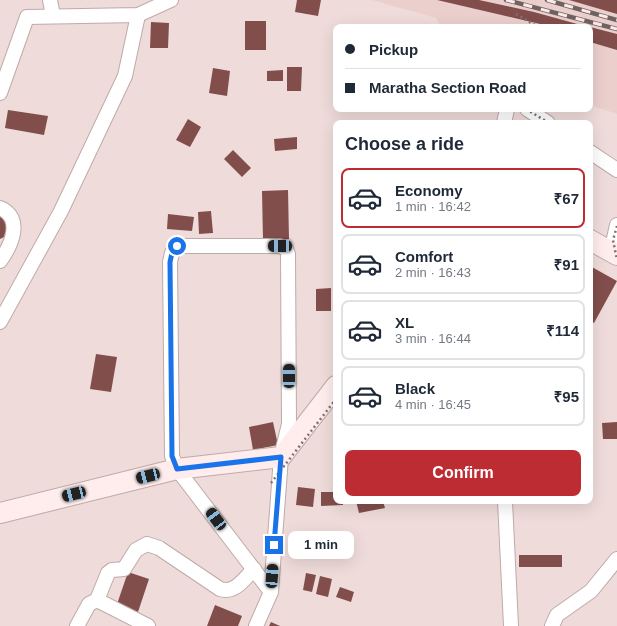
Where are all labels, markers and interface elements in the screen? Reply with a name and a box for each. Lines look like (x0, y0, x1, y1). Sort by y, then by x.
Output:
text: Pickup (369, 41, 418, 58)
text: Maratha Section Road (369, 79, 527, 96)
text: Choose a ride (345, 134, 464, 154)
icon: car (347, 180, 383, 216)
text: Economy (395, 182, 463, 199)
text: ₹67 (554, 190, 579, 207)
text: 1 min · 16:42 (395, 199, 471, 214)
route start (168, 237, 186, 255)
car (268, 240, 292, 252)
icon: car (347, 246, 383, 282)
text: Comfort (395, 248, 453, 265)
text: ₹91 (554, 256, 579, 273)
text: 2 min · 16:43 (395, 265, 471, 280)
icon: car (347, 312, 383, 348)
text: XL (395, 314, 414, 331)
text: ₹114 (546, 322, 579, 339)
text: 3 min · 16:44 (395, 331, 471, 346)
car (283, 364, 295, 388)
icon: car (347, 378, 383, 414)
text: Black (395, 380, 435, 397)
text: ₹95 (554, 388, 579, 405)
text: 4 min · 16:45 (395, 397, 471, 412)
button: Confirm (345, 450, 581, 496)
car (135, 467, 161, 485)
car (61, 485, 87, 503)
car (204, 506, 228, 532)
callout: 1 min (288, 531, 354, 559)
route end (265, 536, 283, 554)
text: 1 min (304, 537, 338, 552)
car (265, 564, 279, 588)

